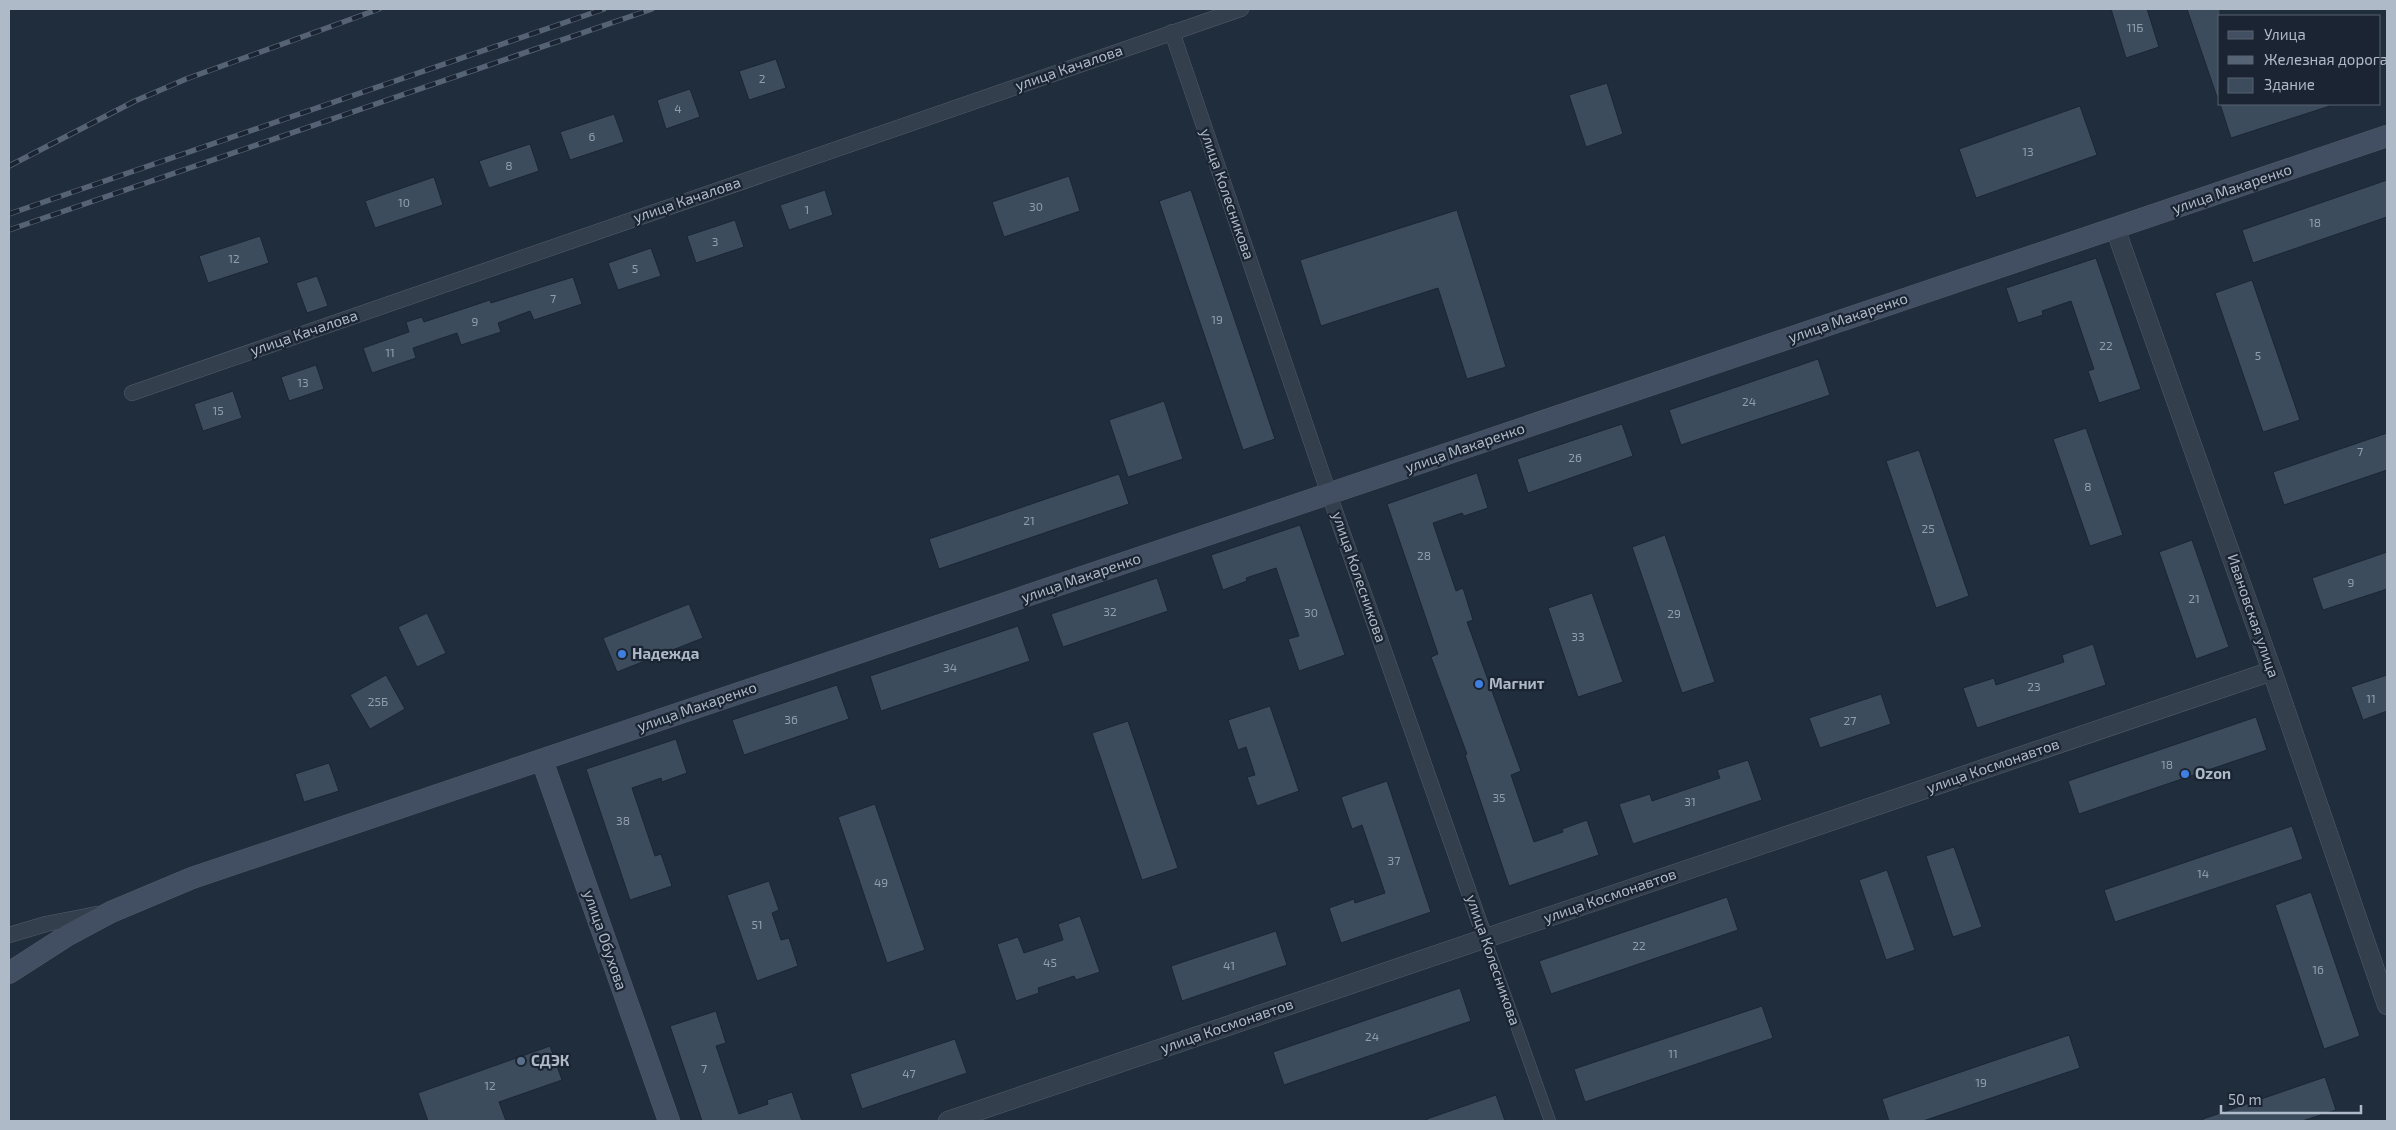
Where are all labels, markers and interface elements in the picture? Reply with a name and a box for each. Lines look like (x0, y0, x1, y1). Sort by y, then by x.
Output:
legend (2218, 15, 2381, 105)
house number: 11Б (2127, 20, 2143, 34)
text: Улица (2264, 25, 2306, 43)
street label: улица Качалова (1013, 40, 1125, 95)
text: Железная дорога (2264, 50, 2388, 68)
house number: 2 (759, 71, 766, 85)
text: Здание (2264, 75, 2315, 93)
house number: 4 (674, 101, 682, 115)
street label: улица Колесникова (1196, 126, 1259, 262)
house number: 6 (589, 129, 596, 143)
house number: 13 (2022, 144, 2034, 158)
house number: 8 (505, 158, 513, 172)
street label: улица Макаренко (2170, 159, 2294, 218)
street label: улица Качалова (631, 172, 743, 227)
house number: 10 (398, 195, 410, 209)
house number: 30 (1029, 199, 1043, 213)
house number: 1 (805, 202, 809, 216)
house number: 18 (2309, 215, 2321, 229)
house number: 3 (712, 234, 718, 248)
house number: 12 (228, 251, 240, 265)
house number: 5 (632, 261, 638, 275)
street label: улица Макаренко (1786, 288, 1910, 347)
house number: 7 (550, 291, 556, 305)
street label: улица Качалова (248, 305, 360, 360)
house number: 19 (1211, 312, 1223, 326)
house number: 9 (472, 314, 479, 328)
house number: 22 (2099, 338, 2113, 352)
house number: 11 (385, 345, 395, 359)
house number: 5 (2255, 348, 2261, 362)
house number: 13 (297, 375, 309, 389)
house number: 24 (1742, 394, 1756, 408)
house number: 15 (212, 403, 224, 417)
street label: улица Макаренко (1403, 418, 1527, 477)
house number: 7 (2357, 444, 2363, 458)
house number: 26 (1568, 450, 1582, 464)
house number: 8 (2084, 479, 2092, 493)
street label: улица Колесникова (1328, 509, 1391, 645)
house number: 21 (1023, 513, 1035, 527)
house number: 25 (1921, 521, 1935, 535)
street label: улица Макаренко (1019, 548, 1143, 607)
house number: 28 (1417, 548, 1431, 562)
street label: Ивановская улица (2223, 551, 2284, 680)
house number: 9 (2348, 575, 2355, 589)
house number: 21 (2188, 591, 2200, 605)
house number: 32 (1103, 604, 1117, 618)
house number: 30 (1304, 605, 1318, 619)
house number: 29 (1667, 606, 1681, 620)
house number: 33 (1571, 629, 1585, 643)
place label: Надежда (632, 644, 699, 662)
marker: Надежда (616, 648, 628, 660)
house number: 34 (943, 660, 957, 674)
place label: Магнит (1489, 674, 1545, 692)
street label: улица Макаренко (635, 677, 759, 736)
marker: Магнит (1473, 678, 1485, 690)
house number: 23 (2027, 679, 2041, 693)
house number: 11 (2366, 691, 2376, 705)
house number: 25Б (368, 694, 388, 708)
house number: 36 (784, 712, 798, 726)
house number: 27 (1844, 713, 1856, 727)
street label: улица Космонавтов (1924, 734, 2062, 797)
house number: 18 (2161, 757, 2173, 771)
place label: Ozon (2195, 764, 2231, 782)
marker: Ozon (2179, 768, 2191, 780)
house number: 35 (1492, 790, 1506, 804)
house number: 31 (1684, 794, 1696, 808)
house number: 38 (616, 813, 630, 827)
house number: 37 (1388, 853, 1400, 867)
street label: улица Космонавтов (1541, 864, 1679, 927)
house number: 14 (2197, 866, 2209, 880)
house number: 49 (874, 875, 888, 889)
street label: улица Обухова (579, 887, 631, 992)
street label: улица Колесникова (1462, 892, 1525, 1028)
house number: 51 (751, 917, 763, 931)
house number: 22 (1632, 938, 1646, 952)
house number: 45 (1043, 955, 1057, 969)
house number: 41 (1223, 958, 1235, 972)
house number: 16 (2312, 962, 2324, 976)
street label: улица Космонавтов (1158, 994, 1296, 1057)
house number: 24 (1365, 1029, 1379, 1043)
house number: 11 (1668, 1046, 1678, 1060)
place label: СДЭК (531, 1051, 570, 1069)
marker: СДЭК (515, 1055, 527, 1067)
house number: 7 (701, 1061, 707, 1075)
house number: 47 (902, 1066, 916, 1080)
house number: 19 (1975, 1075, 1987, 1089)
house number: 12 (484, 1078, 496, 1092)
scale bar (2221, 1082, 2361, 1114)
text: 50 m (2228, 1090, 2262, 1108)

